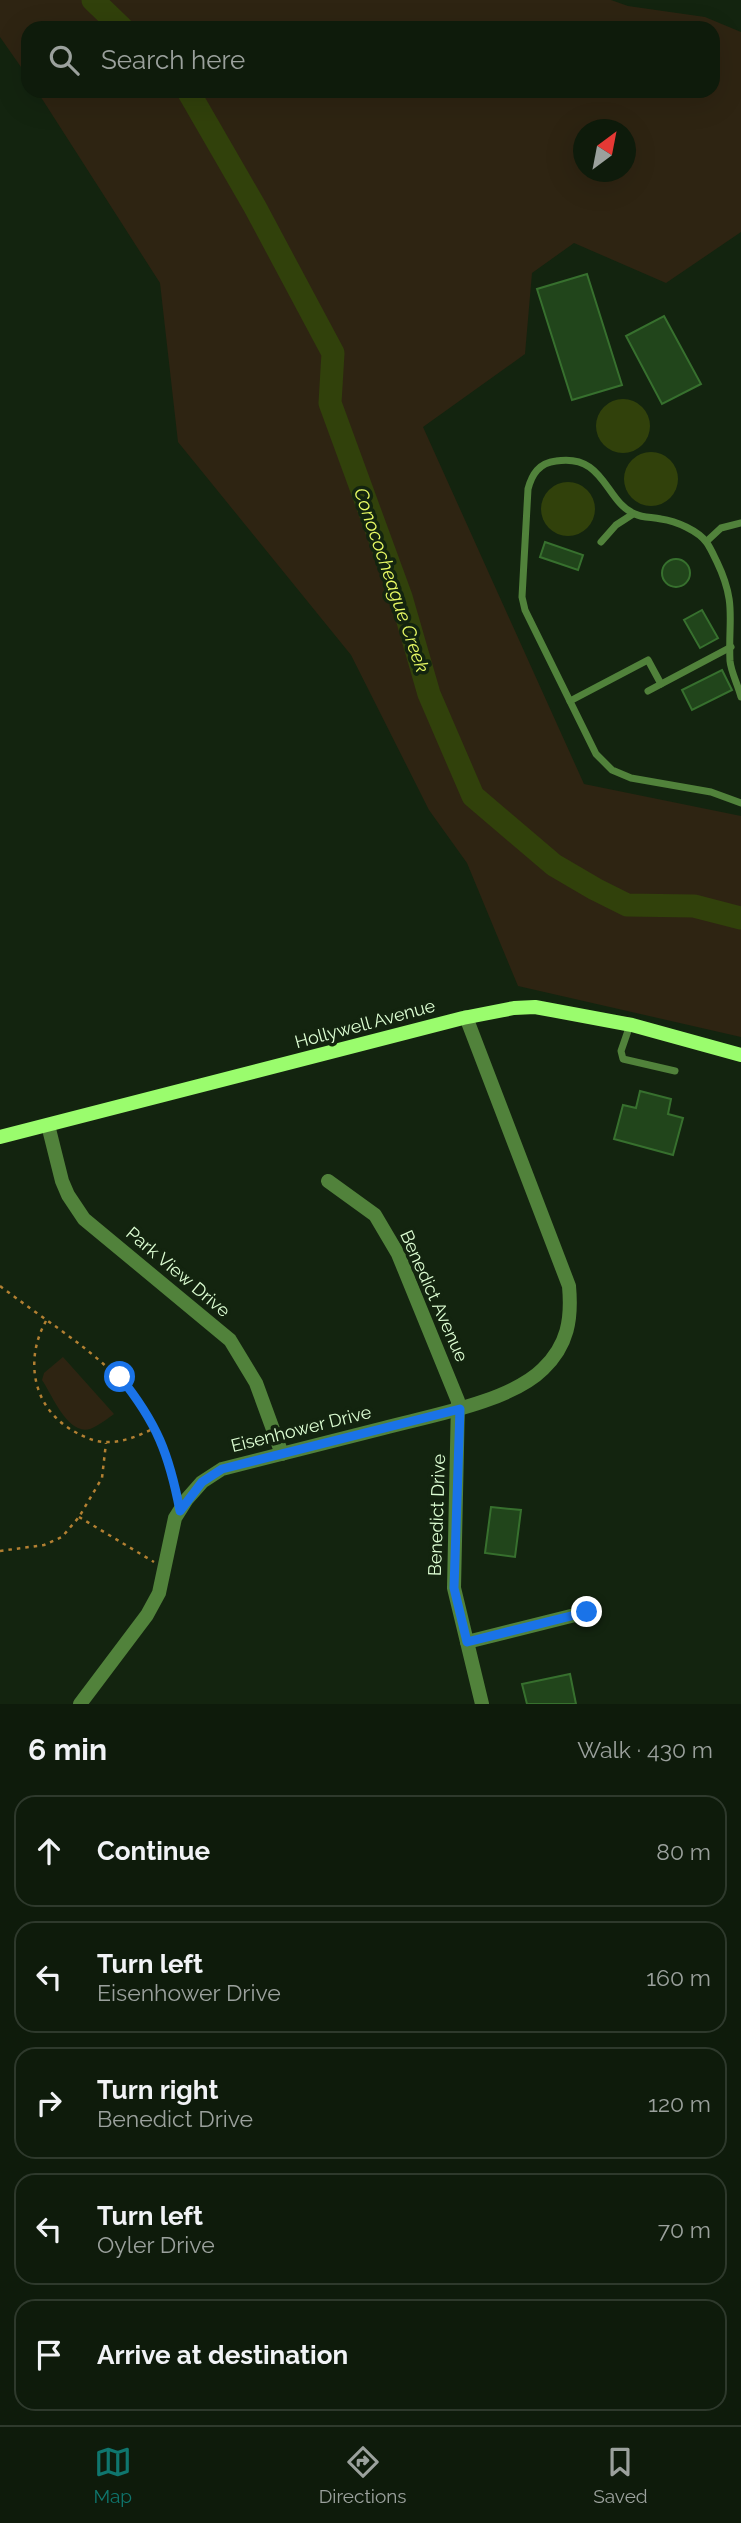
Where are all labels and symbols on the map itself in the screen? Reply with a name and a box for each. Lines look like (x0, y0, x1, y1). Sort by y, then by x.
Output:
north arrow (573, 119, 636, 182)
water label: Conococheague Creek (350, 485, 434, 675)
street label: Hollywell Avenue (292, 995, 438, 1052)
street label: Park View Drive (122, 1222, 235, 1321)
street label: Benedict Avenue (396, 1227, 473, 1365)
route start (104, 1361, 135, 1392)
street label: Eisenhower Drive (229, 1401, 374, 1456)
street label: Benedict Drive (424, 1453, 449, 1576)
route end (571, 1596, 602, 1627)

